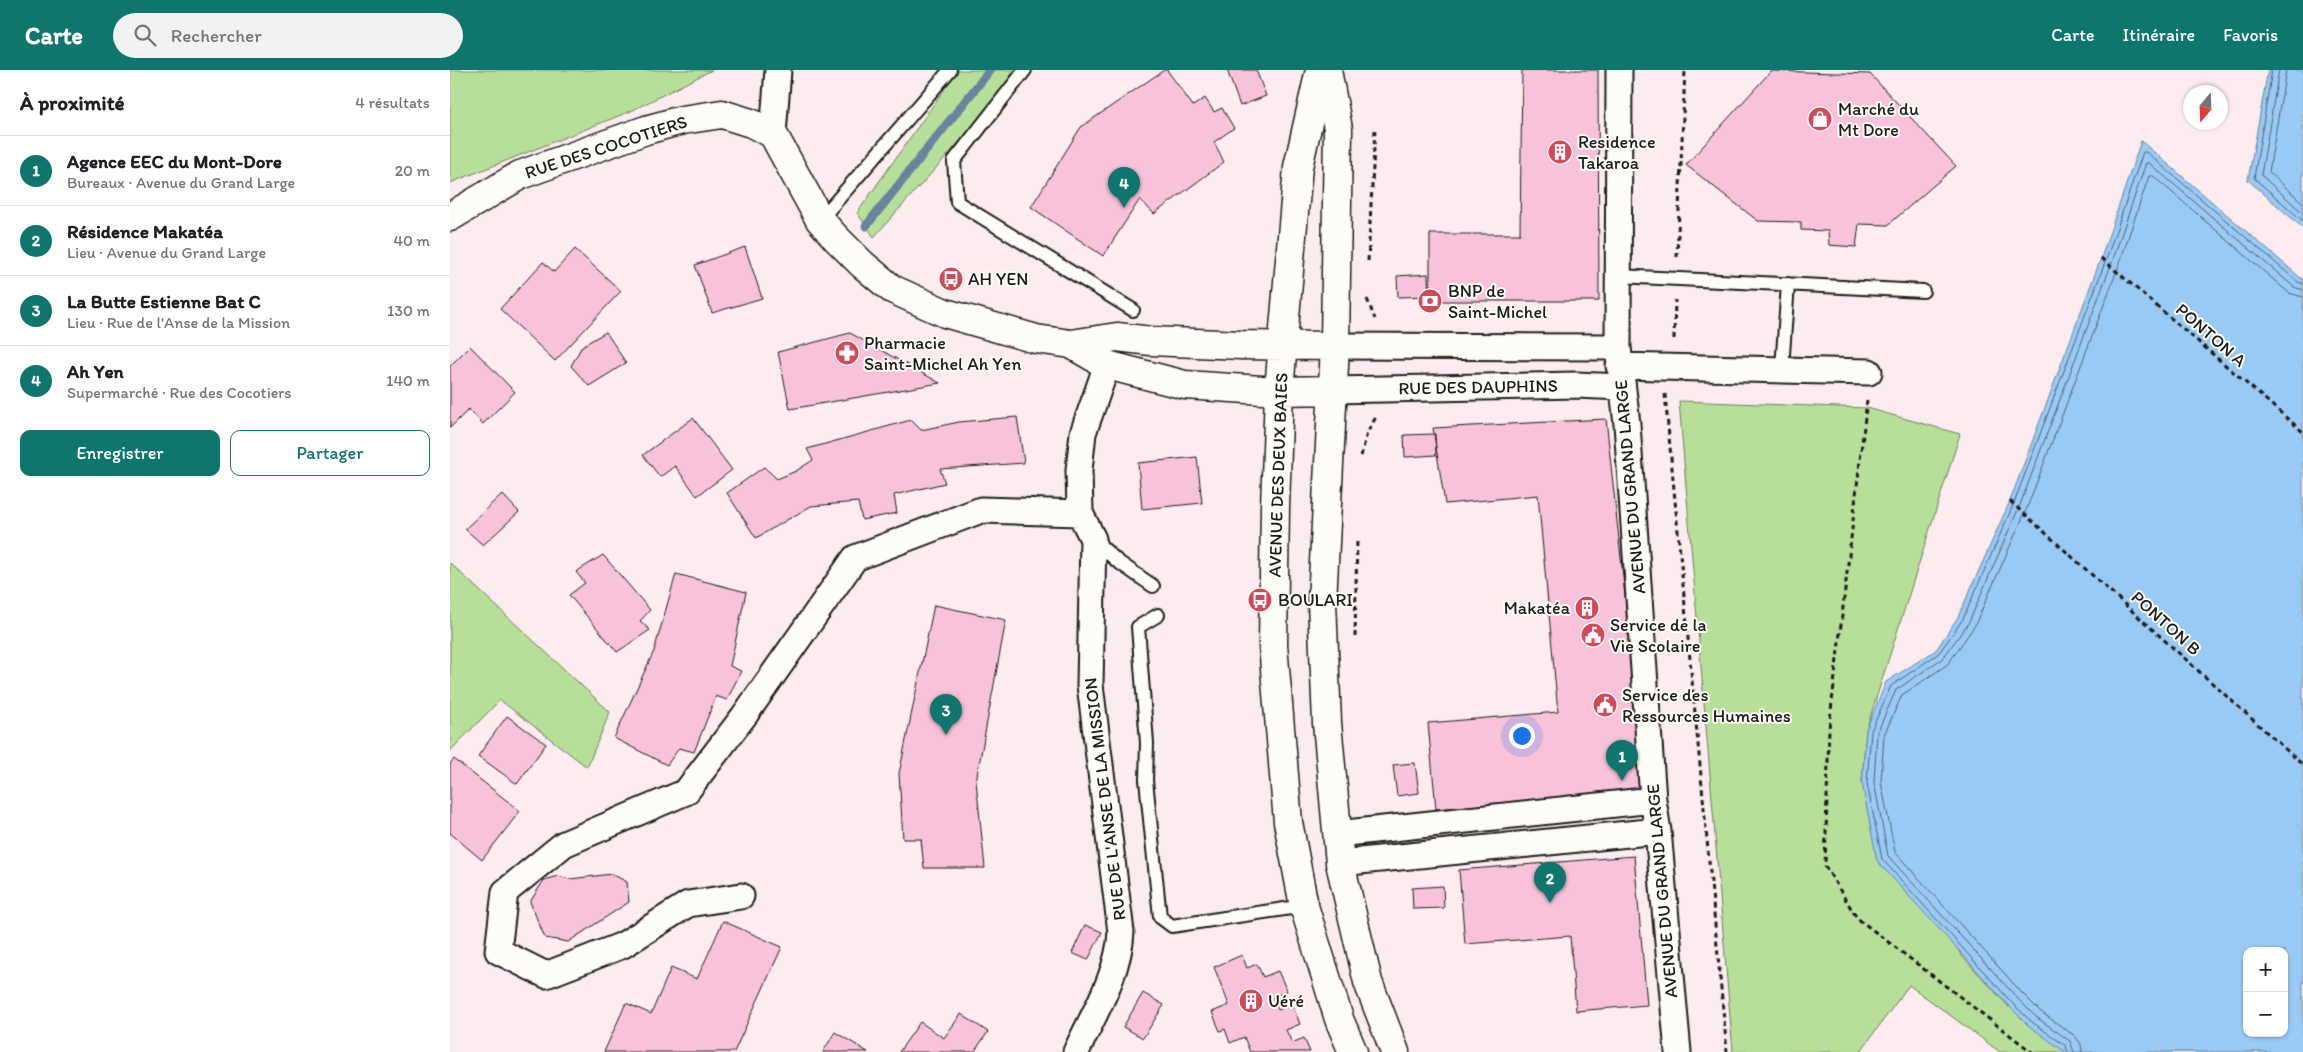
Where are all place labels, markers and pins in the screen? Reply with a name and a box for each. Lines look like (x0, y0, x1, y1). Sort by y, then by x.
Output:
place label: Marché du Mt Dore (1838, 98, 1919, 141)
shop icon: Marché du Mt Dore (1807, 106, 1833, 132)
place label: Residence Takaroa (1578, 131, 1656, 174)
building icon: Residence Takaroa (1547, 139, 1573, 165)
pin: 4 (1108, 167, 1140, 208)
bus stop icon: AH YEN (938, 266, 964, 292)
place label: AH YEN (968, 268, 1029, 290)
place label: BNP de Saint-Michel (1448, 280, 1547, 323)
bank icon: BNP de Saint-Michel (1417, 288, 1443, 314)
place label: Pharmacie Saint-Michel Ah Yen (864, 332, 1021, 375)
pharmacy icon: Pharmacie Saint-Michel Ah Yen (834, 340, 860, 366)
bus stop icon: BOULARI (1247, 587, 1273, 613)
place label: BOULARI (1278, 589, 1353, 611)
building icon: Makatéa (1574, 595, 1600, 621)
place label: Makatéa (1504, 597, 1571, 619)
place label: Service de la Vie Scolaire (1610, 614, 1707, 657)
public building icon: Service de la Vie Scolaire (1580, 622, 1606, 648)
place label: Service des Ressources Humaines (1622, 684, 1791, 727)
public building icon: Service des Ressources Humaines (1592, 692, 1618, 718)
pin: 3 (930, 694, 962, 735)
pin: 1 (1606, 740, 1638, 781)
pin: 2 (1534, 862, 1566, 903)
building icon: Uéré (1238, 988, 1264, 1014)
place label: Uéré (1268, 990, 1304, 1012)

